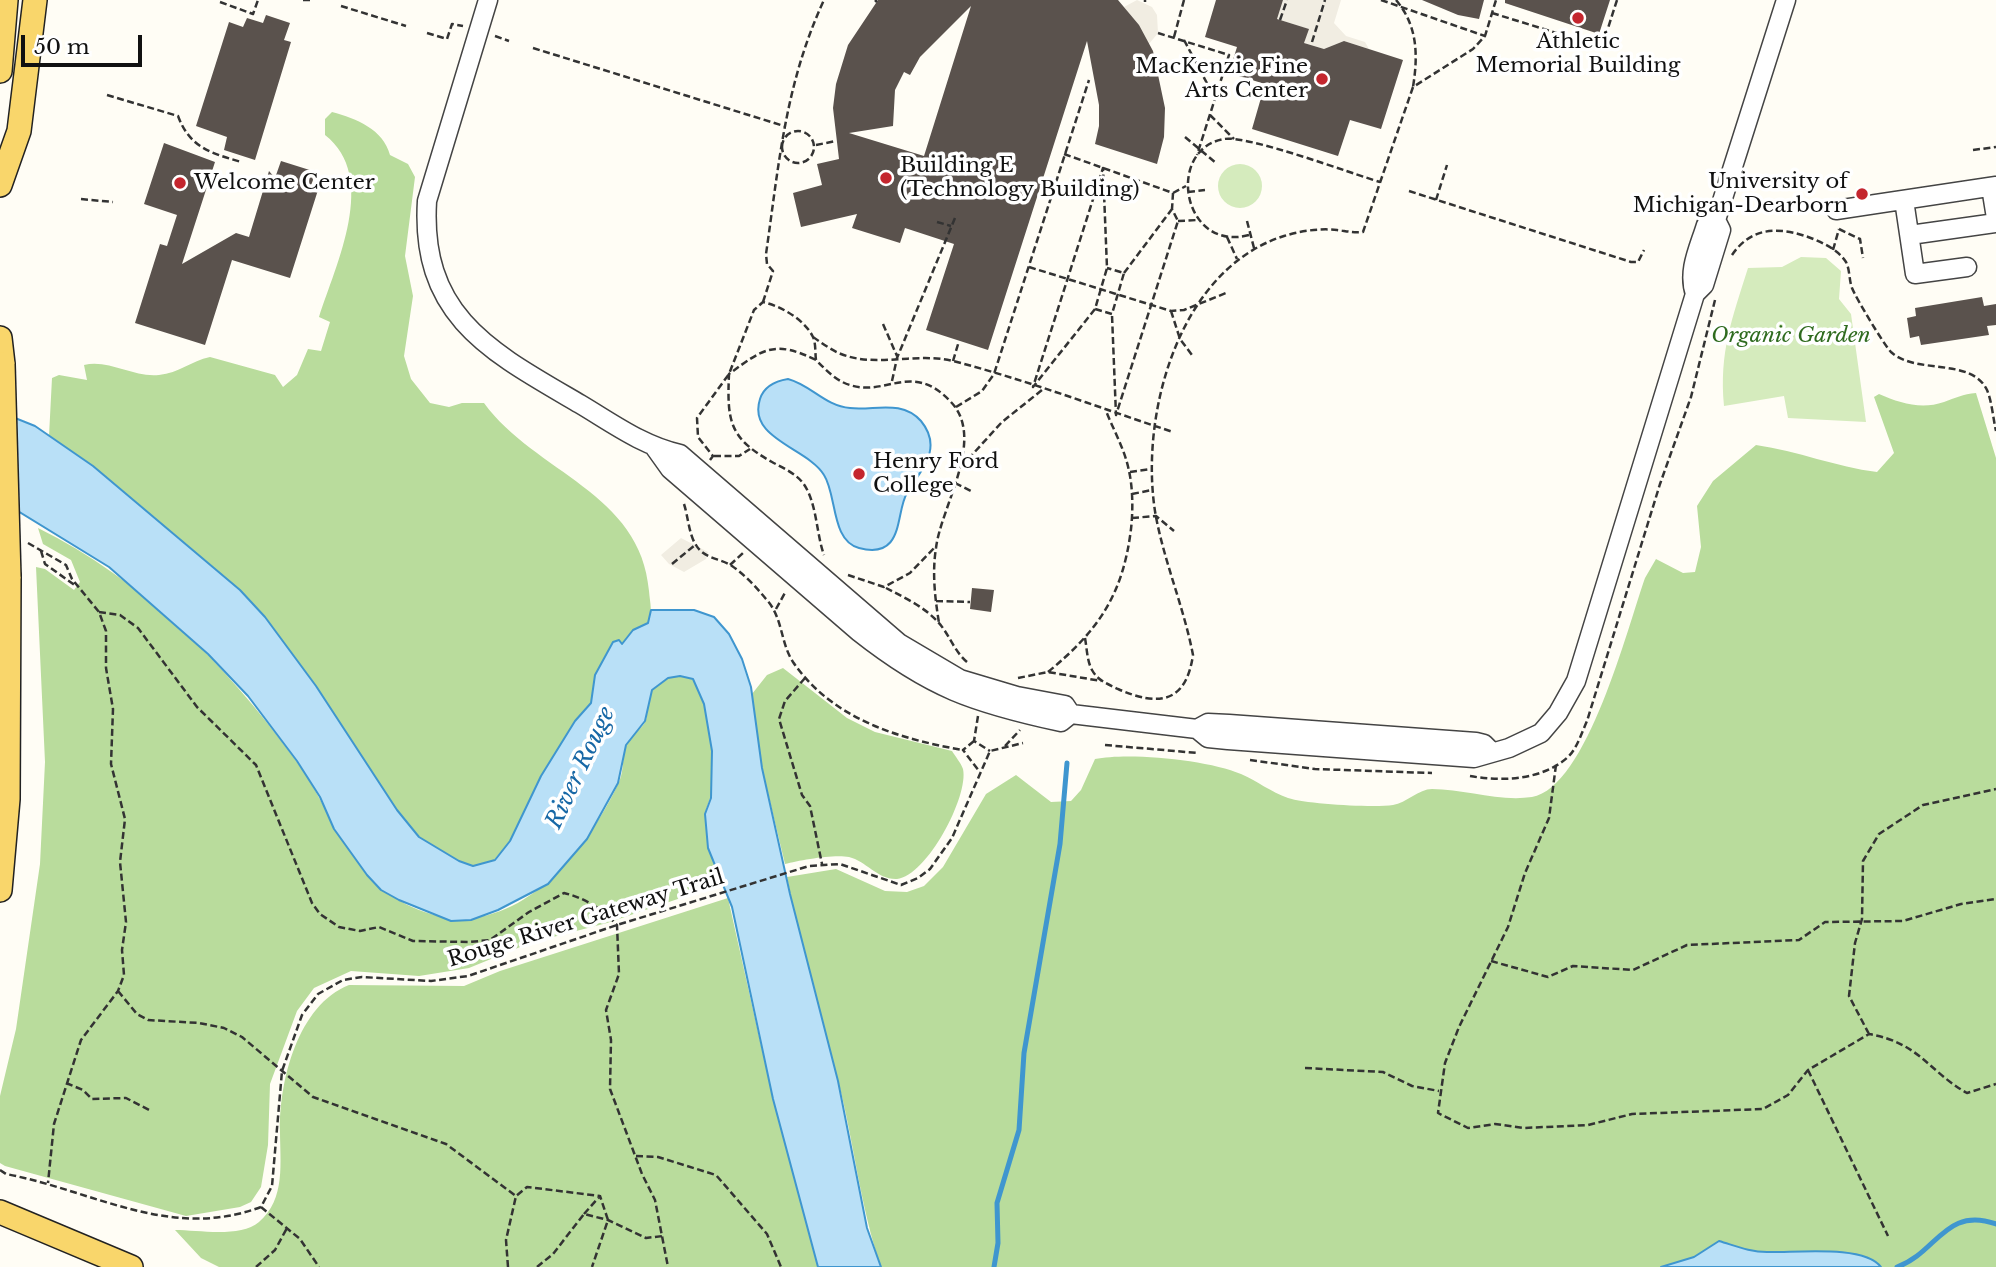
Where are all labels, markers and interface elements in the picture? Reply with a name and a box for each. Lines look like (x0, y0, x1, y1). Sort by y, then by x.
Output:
marker: Athletic Memorial Building (1570, 10, 1586, 26)
scale bar (24, 21, 145, 65)
place label: Athletic Memorial Building (1476, 29, 1680, 79)
text: 50 m (34, 34, 89, 60)
place label: MacKenzie Fine Arts Center (1135, 54, 1308, 104)
marker: MacKenzie Fine Arts Center (1314, 71, 1330, 87)
place label: Building E (Technology Building) (900, 153, 1140, 203)
place label: University of Michigan-Dearborn (1633, 169, 1848, 219)
place label: Welcome Center (194, 170, 375, 196)
marker: Building E (Technology Building) (878, 170, 894, 186)
marker: Welcome Center (172, 175, 188, 191)
marker: University of Michigan-Dearborn (1854, 186, 1870, 202)
park label: Organic Garden (1711, 323, 1871, 349)
place label: Henry Ford College (873, 449, 999, 499)
marker: Henry Ford College (851, 466, 867, 482)
water label: River Rouge (541, 703, 621, 833)
street label: Rouge River Gateway Trail (445, 865, 727, 973)

